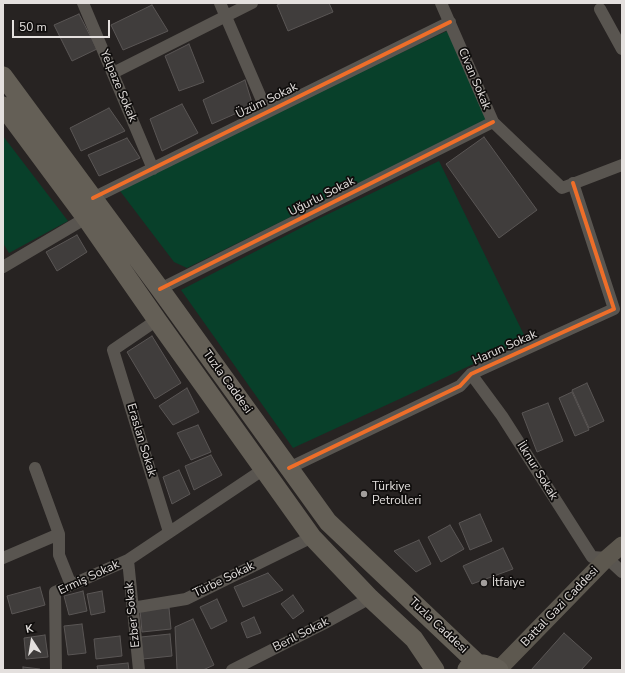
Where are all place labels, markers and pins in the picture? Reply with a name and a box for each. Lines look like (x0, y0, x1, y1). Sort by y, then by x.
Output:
place label: Türkiye Petrolleri (372, 480, 421, 508)
marker: Türkiye Petrolleri (359, 489, 369, 499)
place label: İtfaiye (492, 576, 525, 590)
marker: İtfaiye (479, 578, 489, 588)

